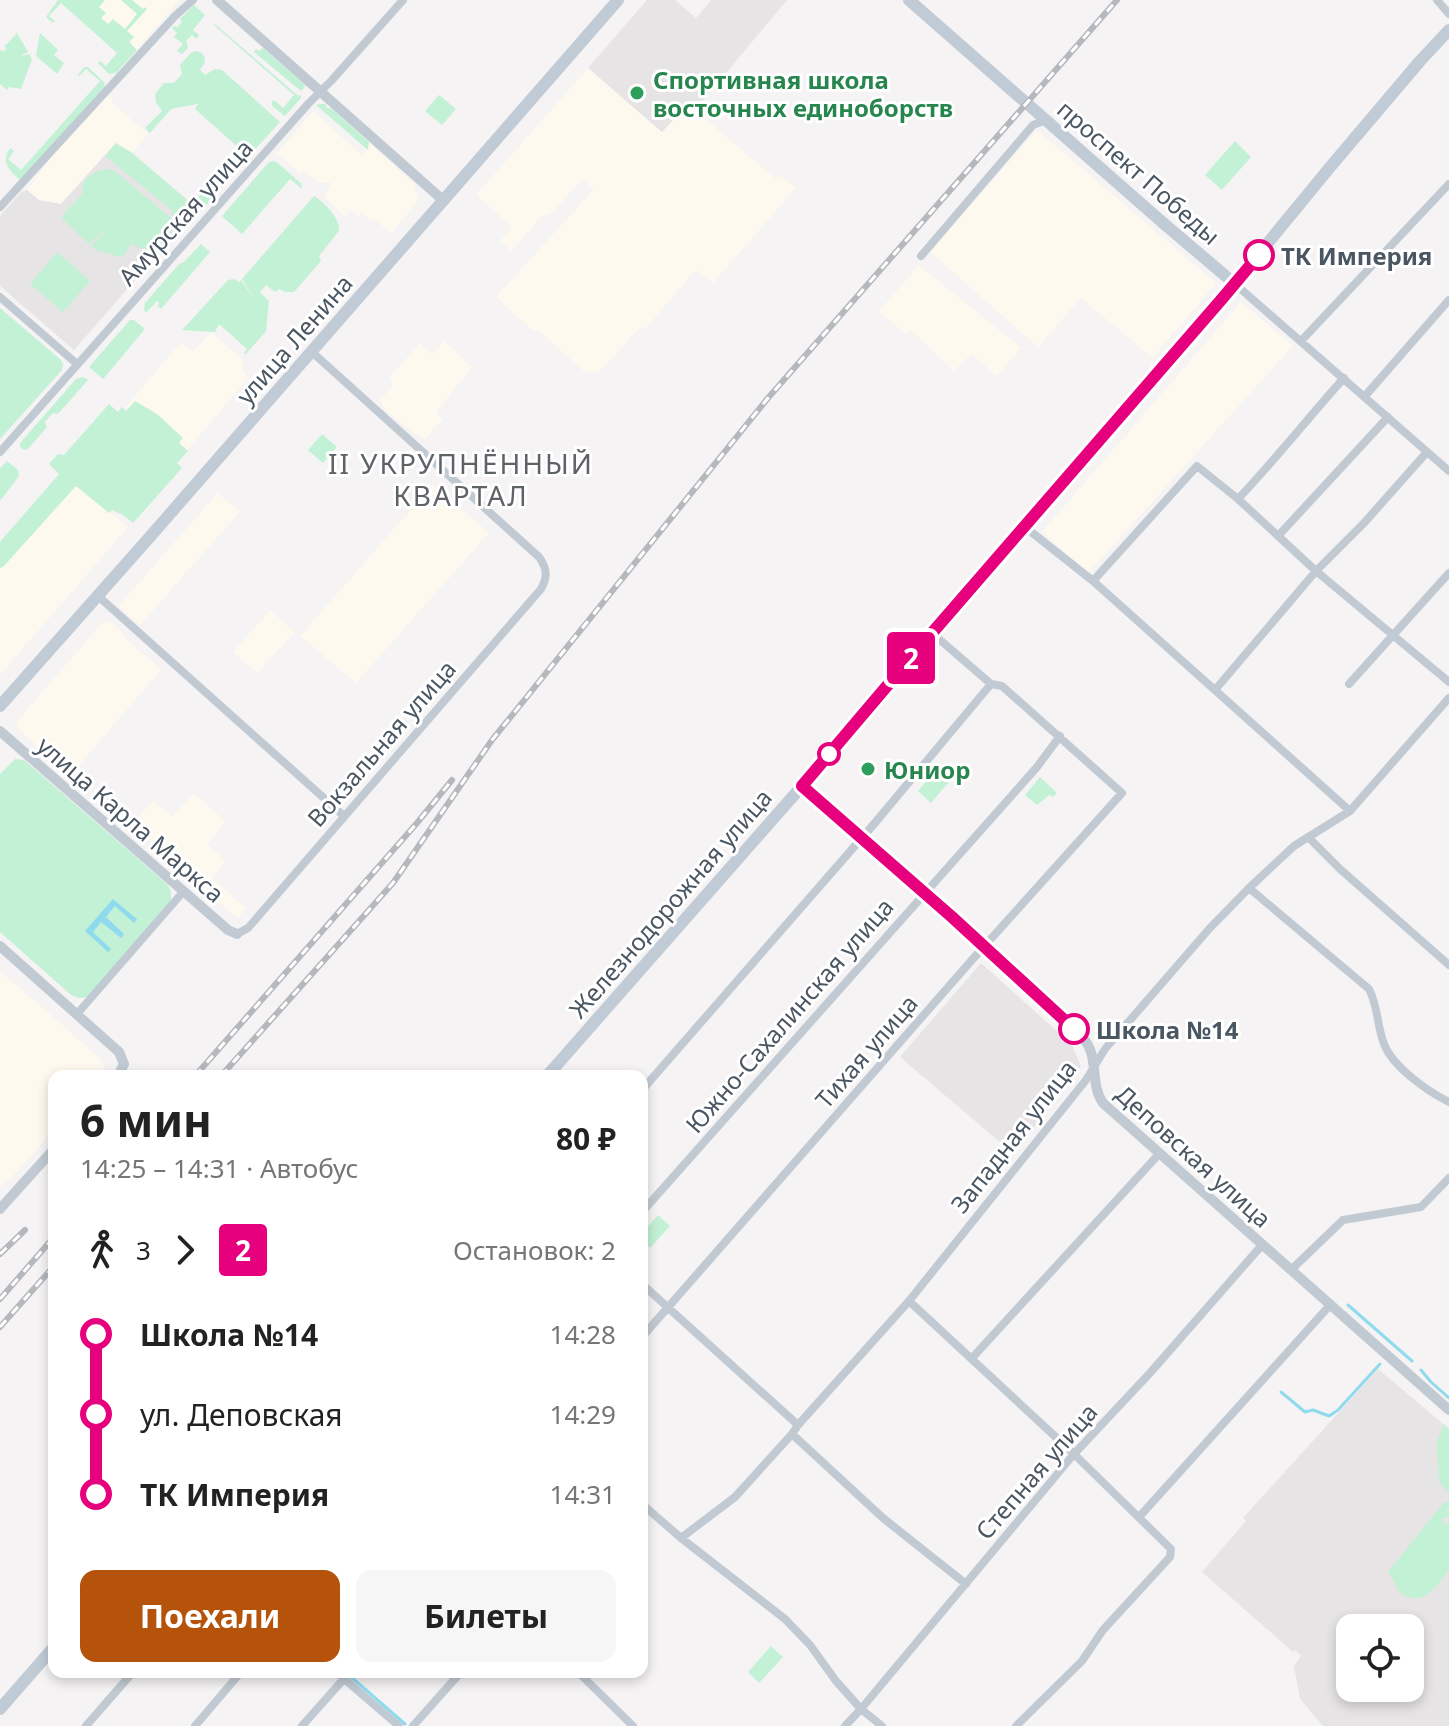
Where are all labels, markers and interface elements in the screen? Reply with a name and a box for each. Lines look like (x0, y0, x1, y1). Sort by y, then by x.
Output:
place label: Спортивная школа восточных единоборств (653, 63, 953, 124)
marker: Спортивная школа восточных единоборств (628, 84, 646, 102)
street label: проспект Победы (1051, 92, 1227, 252)
street label: Амурская улица (110, 132, 260, 292)
place label: ТК Империя (1281, 239, 1432, 272)
marker: ТК Империя (1244, 240, 1274, 270)
street label: улица Ленина (228, 267, 360, 411)
district label: II УКРУПНЁННЫЙ КВАРТАЛ (328, 444, 594, 514)
line badge: 2 (885, 632, 937, 684)
text: 2 (903, 639, 919, 677)
street label: Вокзальная улица (299, 653, 463, 833)
street label: улица Карла Маркса (30, 729, 232, 909)
unlabelled marker (818, 743, 840, 765)
place label: Юниор (884, 753, 970, 786)
marker: Юниор (859, 760, 877, 778)
street label: Железнодорожная улица (561, 781, 779, 1025)
street label: Южно-Сахалинская улица (678, 891, 900, 1139)
street label: Тихая улица (807, 987, 925, 1115)
place label: Школа №14 (1096, 1013, 1239, 1046)
marker: Школа №14 (1059, 1014, 1089, 1044)
street label: Западная улица (943, 1053, 1083, 1219)
street label: Деповская улица (1109, 1077, 1279, 1235)
text: 6 мин (80, 1090, 212, 1150)
text: 80 ₽ (556, 1118, 616, 1159)
text: 14:25 – 14:31 · Автобус (80, 1150, 358, 1186)
icon: walk (80, 1228, 124, 1272)
icon: forward (163, 1228, 207, 1272)
text: 2 (235, 1231, 251, 1269)
text: 3 (136, 1232, 151, 1268)
text: Остановок: 2 (453, 1232, 616, 1268)
text: Школа №14 (140, 1314, 318, 1355)
text: 14:28 (550, 1316, 616, 1352)
text: ул. Деповская (140, 1394, 343, 1435)
text: 14:29 (550, 1396, 616, 1432)
street label: Степная улица (968, 1396, 1104, 1546)
text: ТК Империя (140, 1474, 329, 1515)
text: 14:31 (550, 1476, 616, 1512)
button: Поехали (80, 1570, 340, 1662)
button: Билеты (356, 1570, 616, 1662)
map controls (1336, 1614, 1424, 1702)
button: locate (1336, 1614, 1424, 1702)

